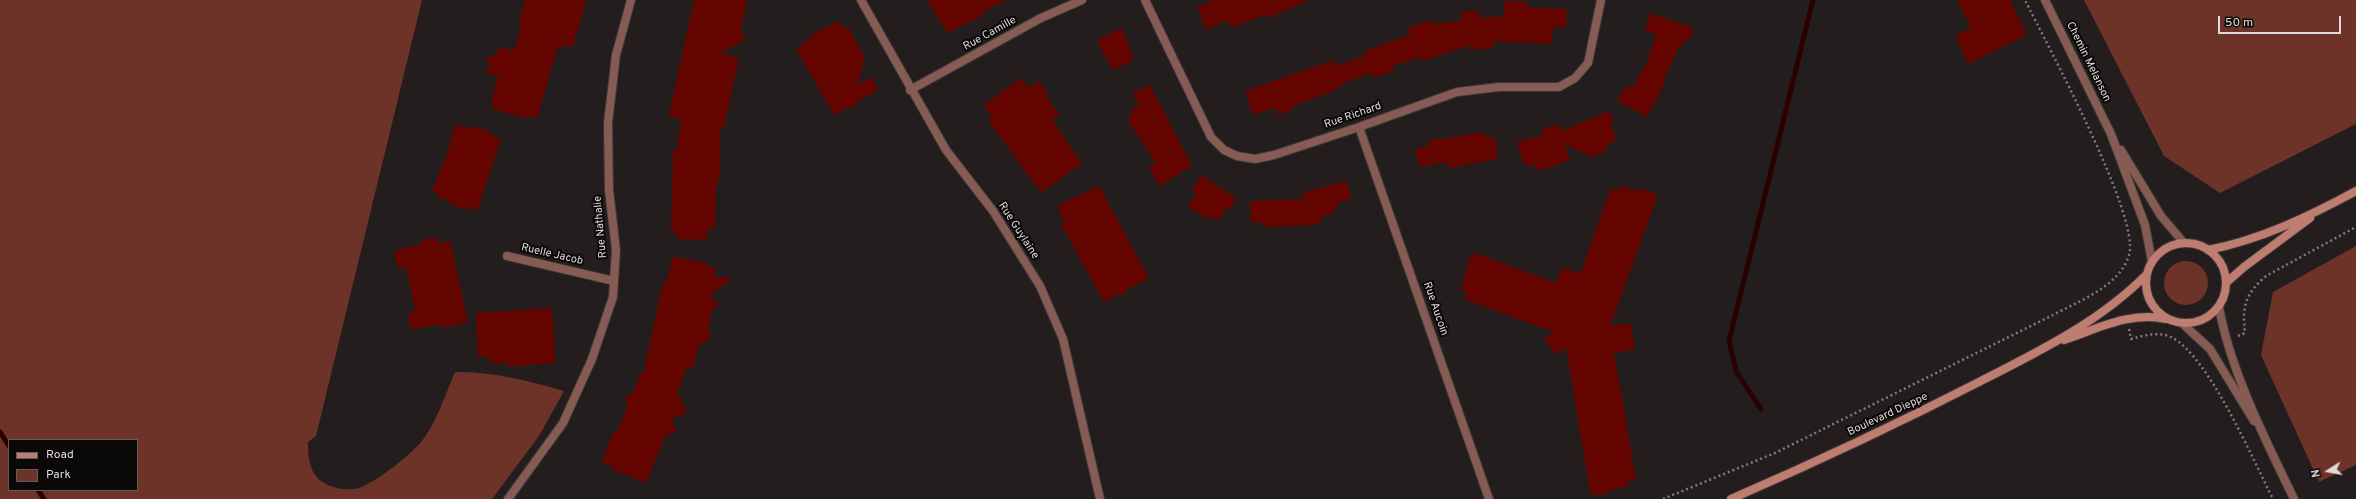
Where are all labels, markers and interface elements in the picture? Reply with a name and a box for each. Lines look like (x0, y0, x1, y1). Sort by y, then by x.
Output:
scale bar (2220, 8, 2343, 34)
street label: Rue Camille (961, 14, 1019, 54)
text: 50 m (2225, 15, 2253, 31)
street label: Chemin Melanson (2063, 20, 2113, 104)
street label: Rue Richard (1323, 100, 1383, 132)
street label: Rue Nathalie (592, 195, 610, 259)
street label: Rue Guylaine (995, 200, 1041, 262)
street label: Ruelle Jacob (520, 241, 584, 269)
street label: Rue Aucoin (1420, 280, 1450, 338)
street label: Boulevard Dieppe (1846, 391, 1930, 439)
legend (8, 439, 138, 491)
text: Road (46, 447, 74, 463)
north arrow (2308, 451, 2348, 491)
text: Park (46, 467, 71, 483)
text: N (2309, 468, 2324, 479)

